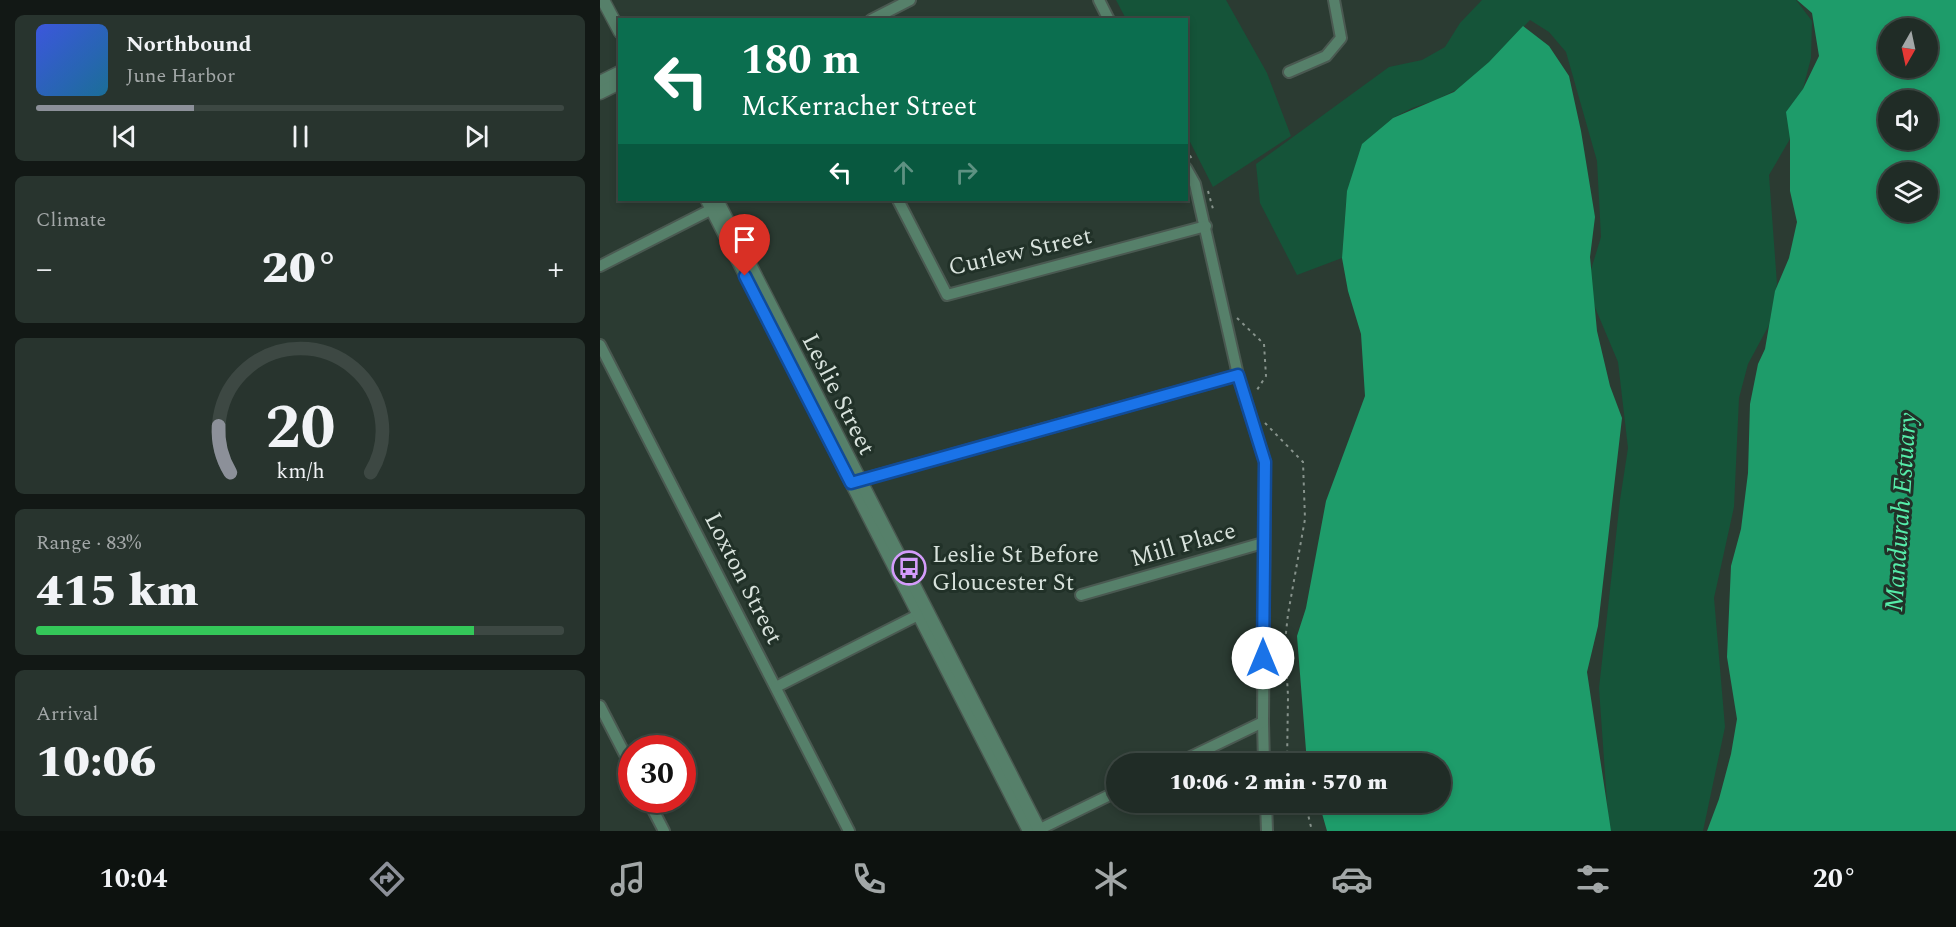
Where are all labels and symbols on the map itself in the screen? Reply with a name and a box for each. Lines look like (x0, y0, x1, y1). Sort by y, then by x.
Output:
north arrow (1878, 18, 1938, 78)
pin (719, 214, 770, 276)
street label: Curlew Street (945, 218, 1095, 286)
street label: Leslie Street (792, 327, 884, 462)
water label: Mandurah Estuary (1874, 411, 1928, 613)
street label: Loxton Street (694, 506, 792, 651)
street label: Mill Place (1126, 513, 1240, 577)
place label: Leslie St Before Gloucester St (932, 537, 1099, 601)
bus stop icon: Leslie St Before Gloucester St (891, 550, 927, 586)
position arrow (1231, 626, 1295, 690)
speed limit sign: 30 (618, 735, 696, 813)

